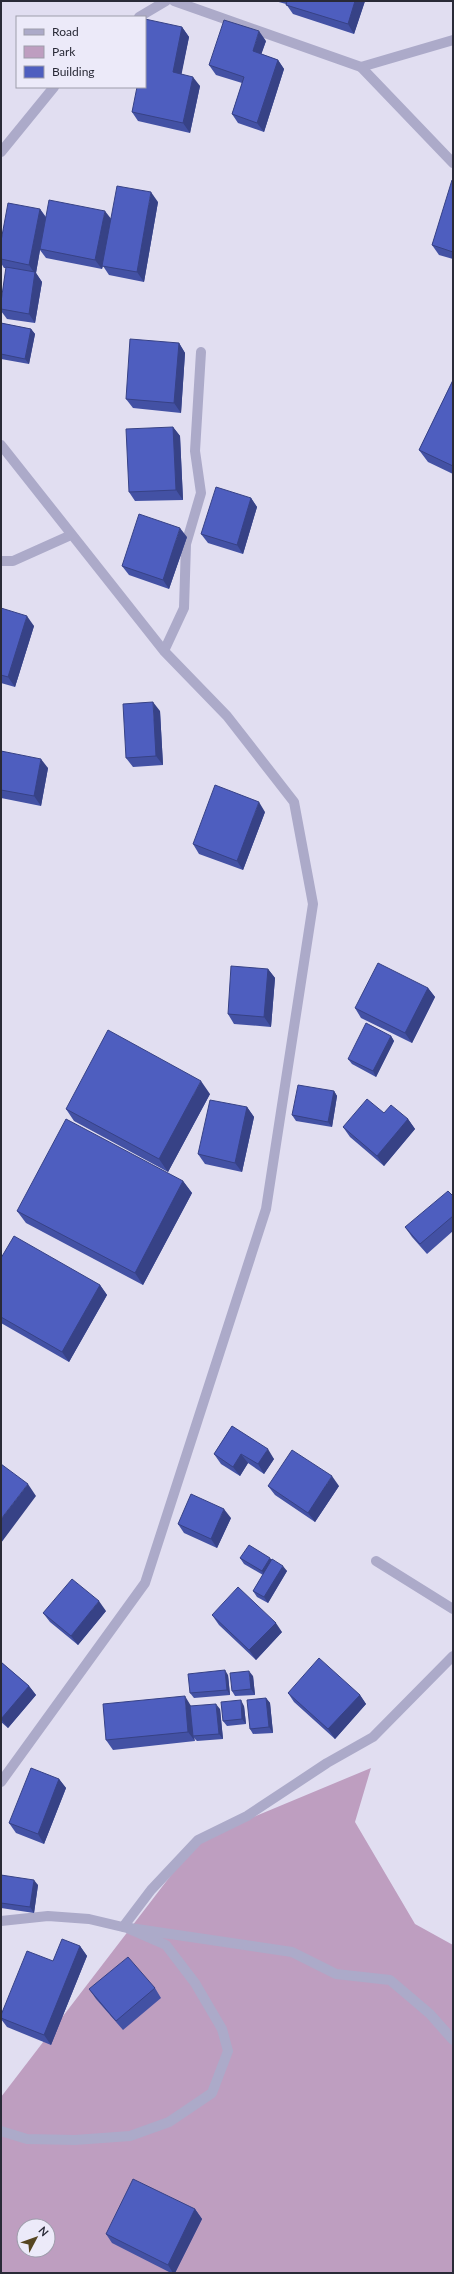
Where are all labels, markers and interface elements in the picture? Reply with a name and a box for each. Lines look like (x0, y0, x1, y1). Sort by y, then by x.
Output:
legend (16, 16, 146, 88)
text: Road (52, 24, 79, 39)
text: Park (52, 44, 76, 59)
text: Building (52, 64, 95, 79)
north arrow (16, 2218, 56, 2258)
text: N (36, 2224, 52, 2239)

